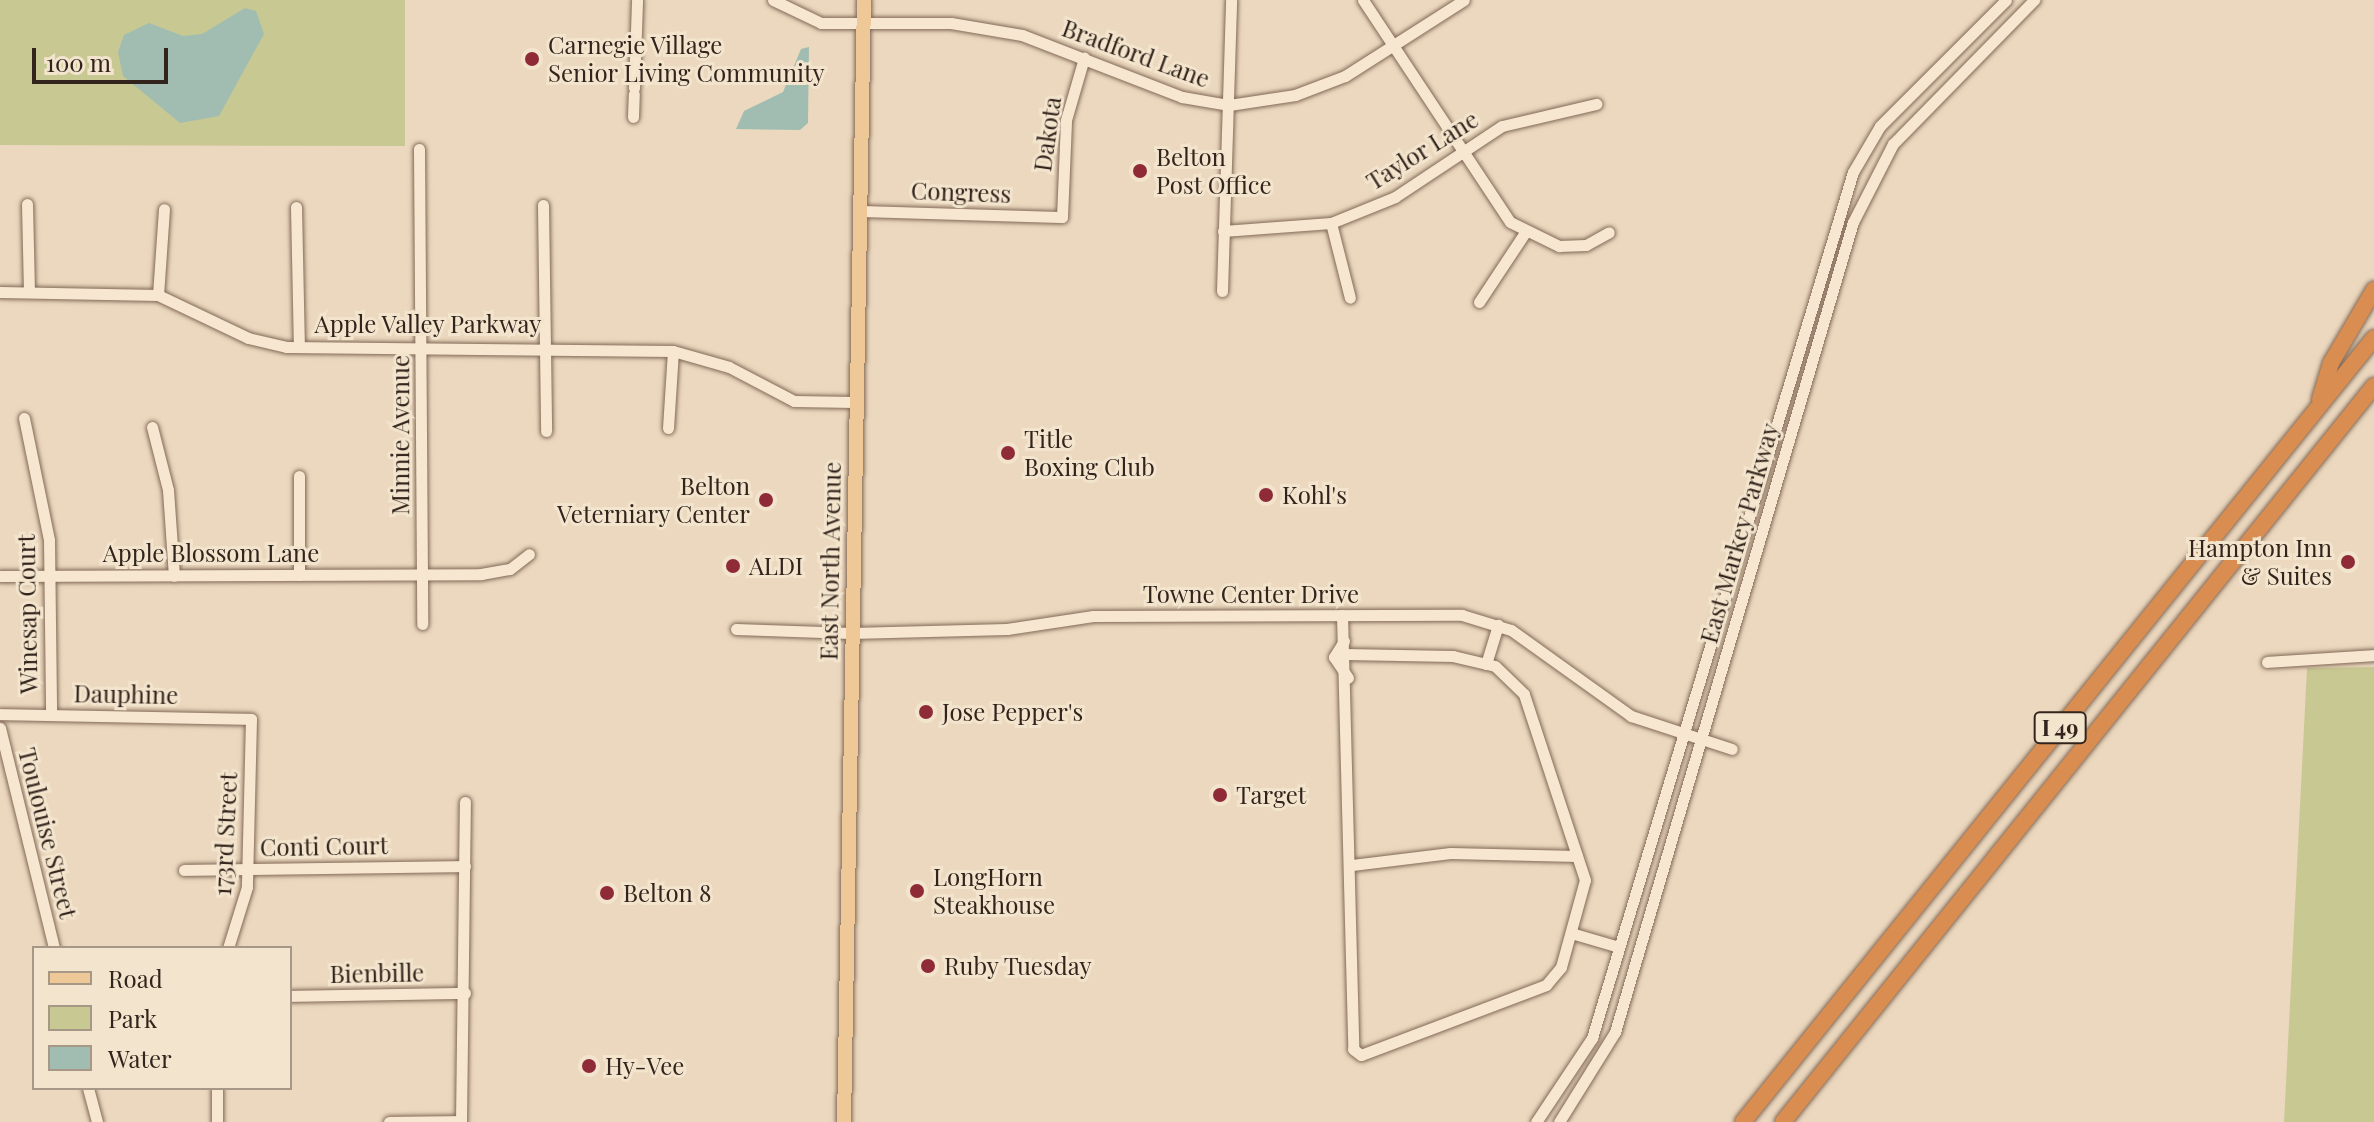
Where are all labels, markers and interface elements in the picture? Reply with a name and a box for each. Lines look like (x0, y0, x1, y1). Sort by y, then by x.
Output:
street label: Bradford Lane (1058, 13, 1214, 93)
place label: Carnegie Village Senior Living Community (548, 31, 825, 87)
scale bar (36, 32, 172, 82)
text: 100 m (46, 46, 111, 78)
marker: Carnegie Village Senior Living Community (523, 50, 541, 68)
street label: Dakota (1027, 95, 1067, 173)
street label: Taylor Lane (1361, 104, 1483, 196)
place label: Belton Post Office (1156, 143, 1272, 199)
marker: Belton Post Office (1131, 162, 1149, 180)
street label: Congress (910, 176, 1012, 208)
street label: Apple Valley Parkway (314, 310, 542, 338)
street label: Minnie Avenue (386, 355, 414, 515)
street label: East Markey Parkway (1694, 419, 1784, 647)
place label: Title Boxing Club (1024, 425, 1155, 481)
marker: Title Boxing Club (999, 444, 1017, 462)
street label: East North Avenue (814, 461, 846, 661)
place label: Belton Veterniary Center (556, 472, 750, 528)
place label: Kohl's (1282, 481, 1347, 509)
marker: Kohl's (1257, 486, 1275, 504)
marker: Belton Veterniary Center (757, 491, 775, 509)
street label: Winesap Court (11, 534, 43, 694)
place label: Hampton Inn & Suites (2188, 534, 2332, 590)
street label: Apple Blossom Lane (103, 539, 319, 567)
place label: ALDI (749, 552, 803, 580)
marker: Hampton Inn & Suites (2339, 553, 2357, 571)
marker: ALDI (724, 557, 742, 575)
street label: Towne Center Drive (1143, 580, 1359, 608)
street label: Dauphine (73, 679, 179, 709)
place label: Jose Pepper's (942, 698, 1083, 726)
marker: Jose Pepper's (917, 703, 935, 721)
road number: I 49 (2032, 710, 2088, 746)
street label: Toulouise Street (13, 745, 83, 921)
street label: 173rd Street (207, 771, 243, 897)
place label: Target (1236, 781, 1306, 809)
marker: Target (1211, 786, 1229, 804)
street label: Conti Court (260, 830, 388, 862)
place label: LongHorn Steakhouse (933, 863, 1055, 919)
place label: Belton 8 (623, 879, 711, 907)
marker: LongHorn Steakhouse (908, 882, 926, 900)
marker: Belton 8 (598, 884, 616, 902)
legend (32, 946, 292, 1090)
place label: Ruby Tuesday (944, 952, 1093, 980)
marker: Ruby Tuesday (919, 957, 937, 975)
street label: Bienbille (329, 958, 425, 988)
text: Road (108, 962, 163, 994)
text: Park (108, 1002, 157, 1034)
text: Water (108, 1042, 172, 1074)
place label: Hy-Vee (605, 1052, 684, 1080)
marker: Hy-Vee (580, 1057, 598, 1075)

